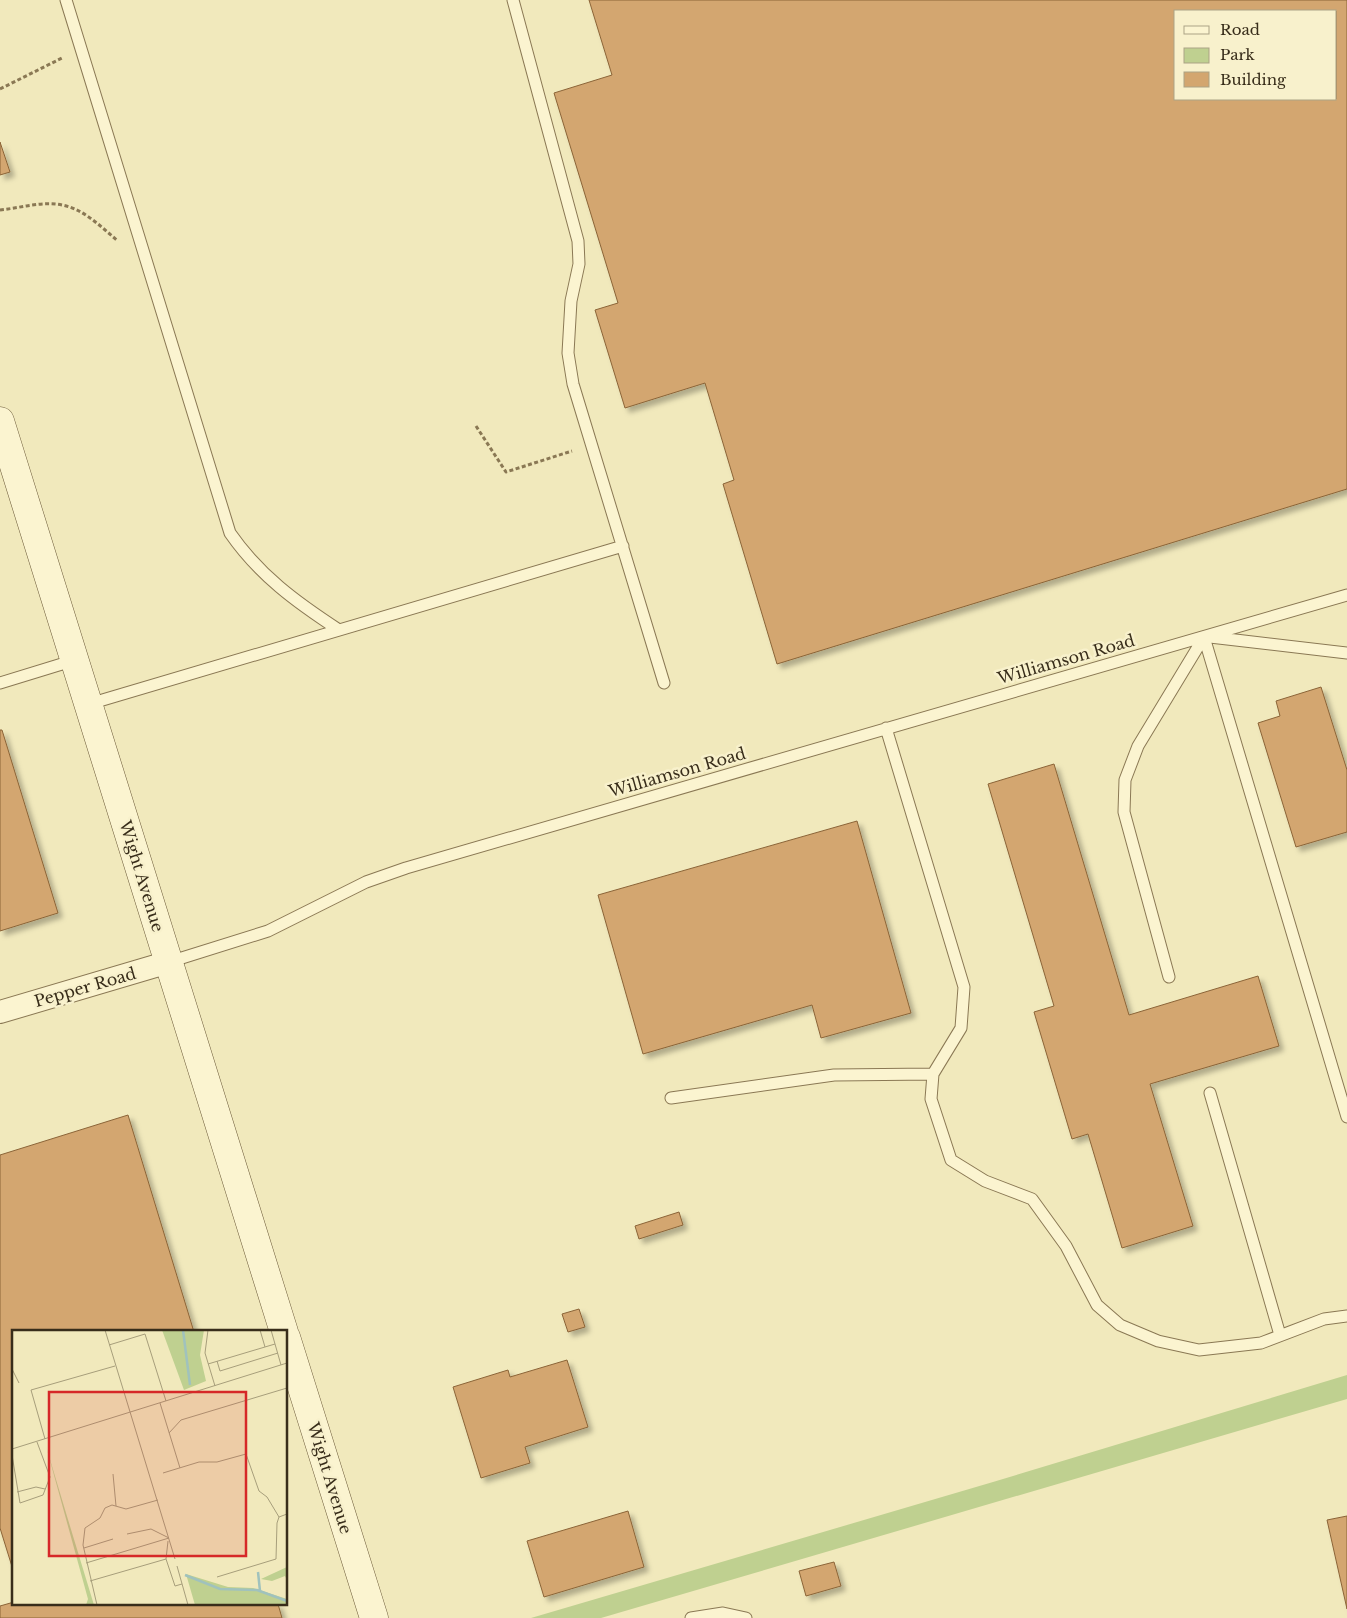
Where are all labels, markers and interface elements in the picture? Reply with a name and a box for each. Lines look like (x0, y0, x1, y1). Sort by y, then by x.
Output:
legend (1174, 10, 1337, 100)
text: Road (1220, 20, 1260, 39)
text: Park (1220, 45, 1256, 64)
text: Building (1220, 70, 1287, 89)
street label: Williamson Road (994, 630, 1137, 688)
street label: Williamson Road (605, 743, 748, 801)
street label: Wight Avenue (115, 817, 168, 934)
street label: Pepper Road (32, 963, 138, 1011)
inset map (12, 1330, 288, 1606)
street label: Wight Avenue (303, 1419, 356, 1536)

